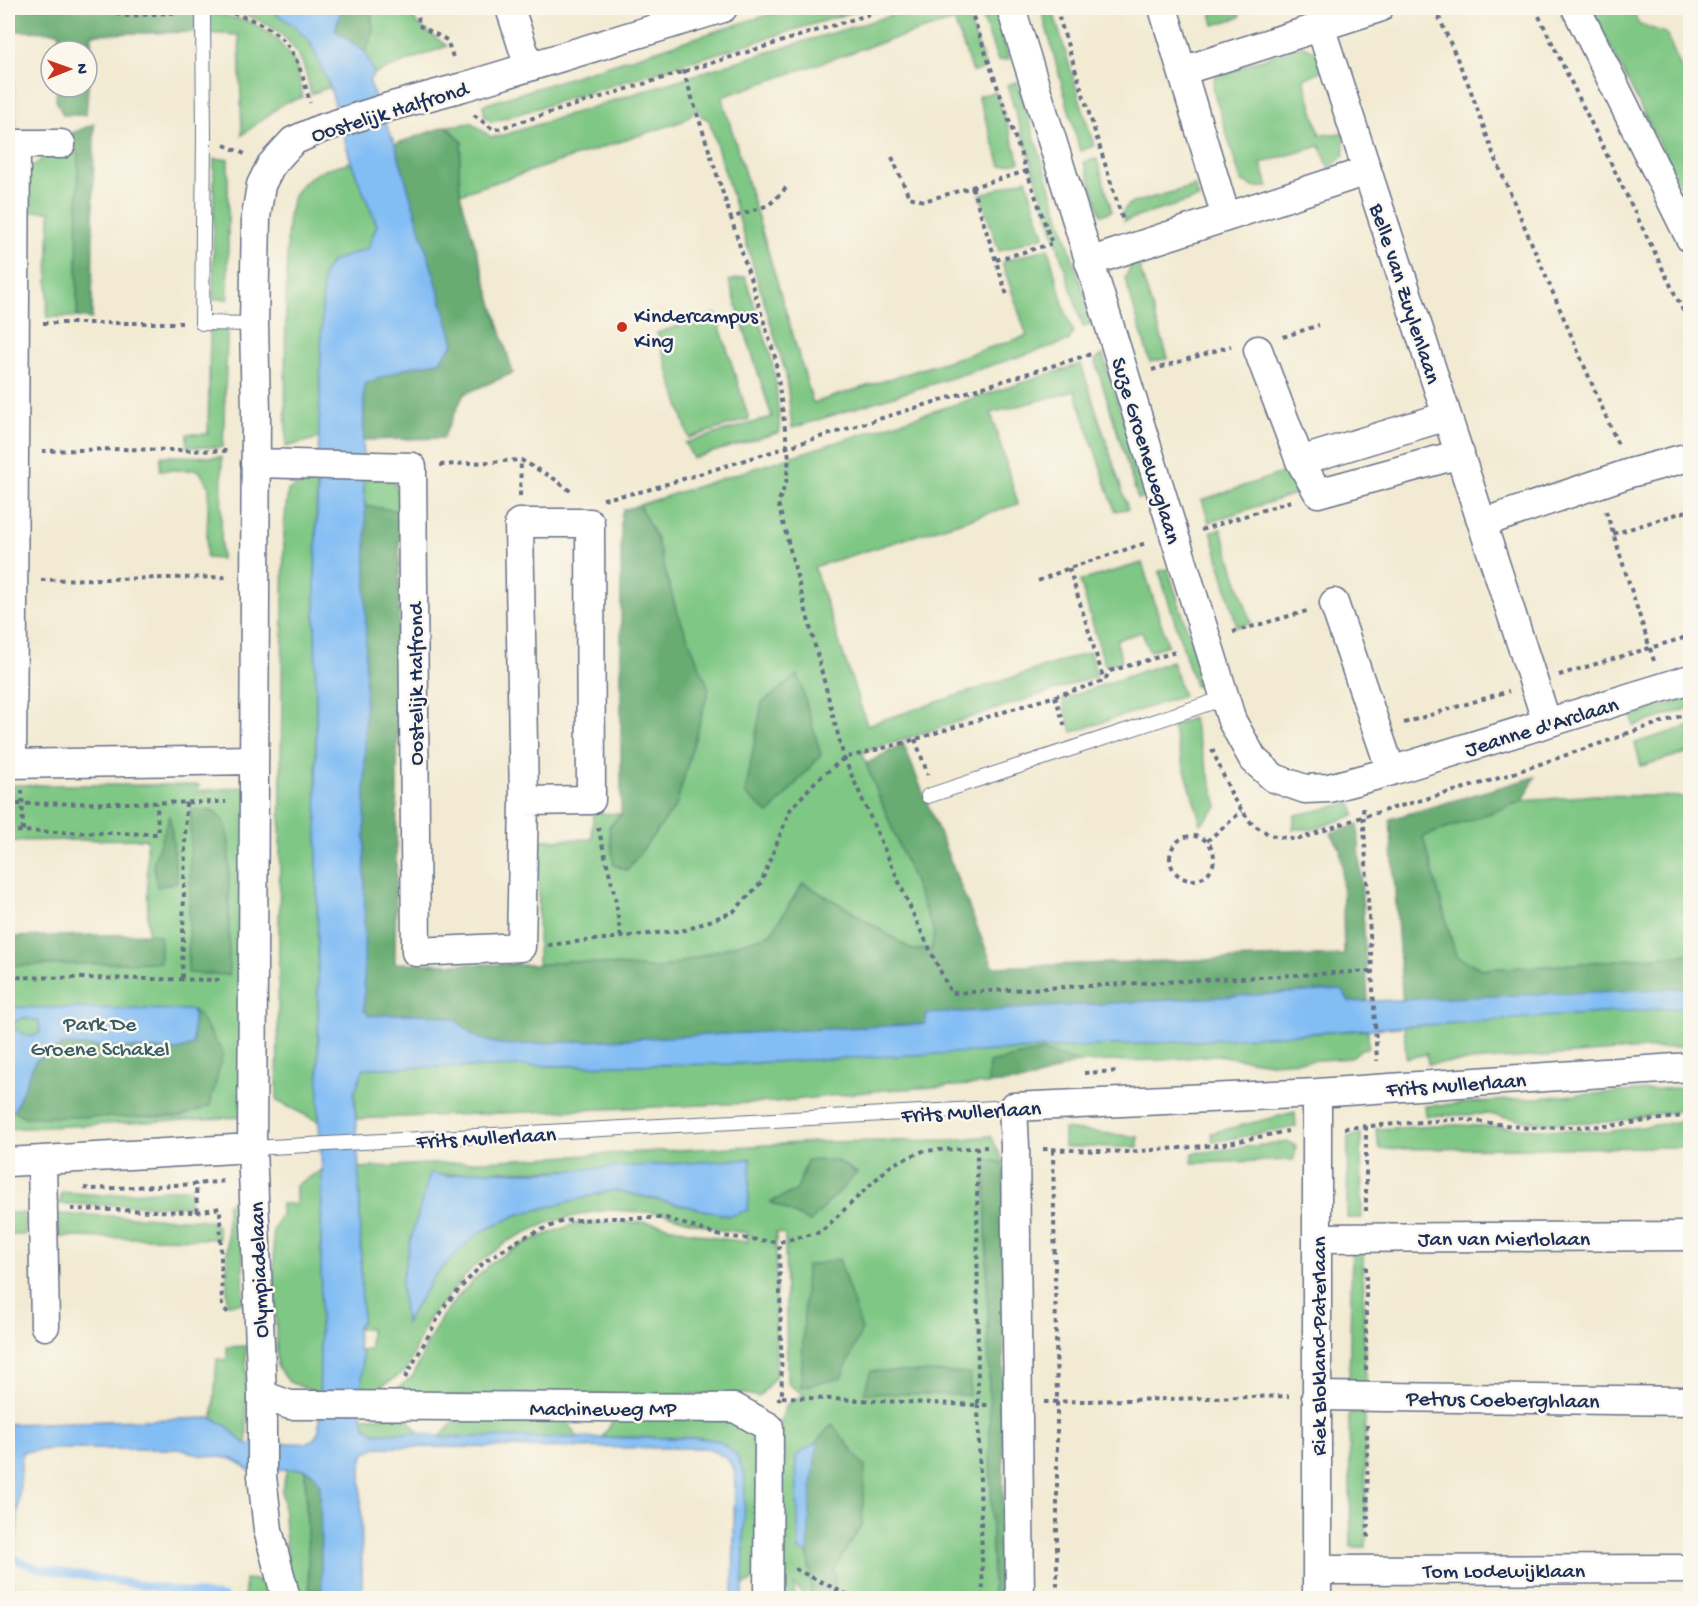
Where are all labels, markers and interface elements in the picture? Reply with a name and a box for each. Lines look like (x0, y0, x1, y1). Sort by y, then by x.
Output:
north arrow (39, 39, 99, 99)
text: N (71, 63, 90, 75)
street label: Oostelijk Halfrond (308, 77, 474, 150)
street label: Belle van Zuylenlaan (1361, 200, 1445, 388)
place label: Kindercampus King (634, 305, 759, 356)
marker: Kindercampus King (615, 320, 629, 334)
street label: Suze Groeneweglaan (1103, 355, 1185, 548)
street label: Oostelijk Halfrond (405, 600, 431, 766)
street label: Jeanne d'Arclaan (1462, 693, 1623, 765)
park label: Park De Groene Schakel (30, 1013, 170, 1064)
street label: Frits Mullerlaan (1384, 1069, 1528, 1105)
street label: Frits Mullerlaan (899, 1097, 1042, 1131)
street label: Frits Mullerlaan (414, 1123, 557, 1157)
street label: Olympiadelaan (246, 1201, 276, 1338)
street label: Jan van Mierlolaan (1418, 1228, 1591, 1254)
street label: Riek Blokland-Paterlaan (1308, 1236, 1334, 1456)
street label: Petrus Coeberghlaan (1405, 1387, 1600, 1417)
street label: Machineweg MP (530, 1398, 677, 1424)
street label: Tom Lodewijklaan (1421, 1560, 1586, 1586)

